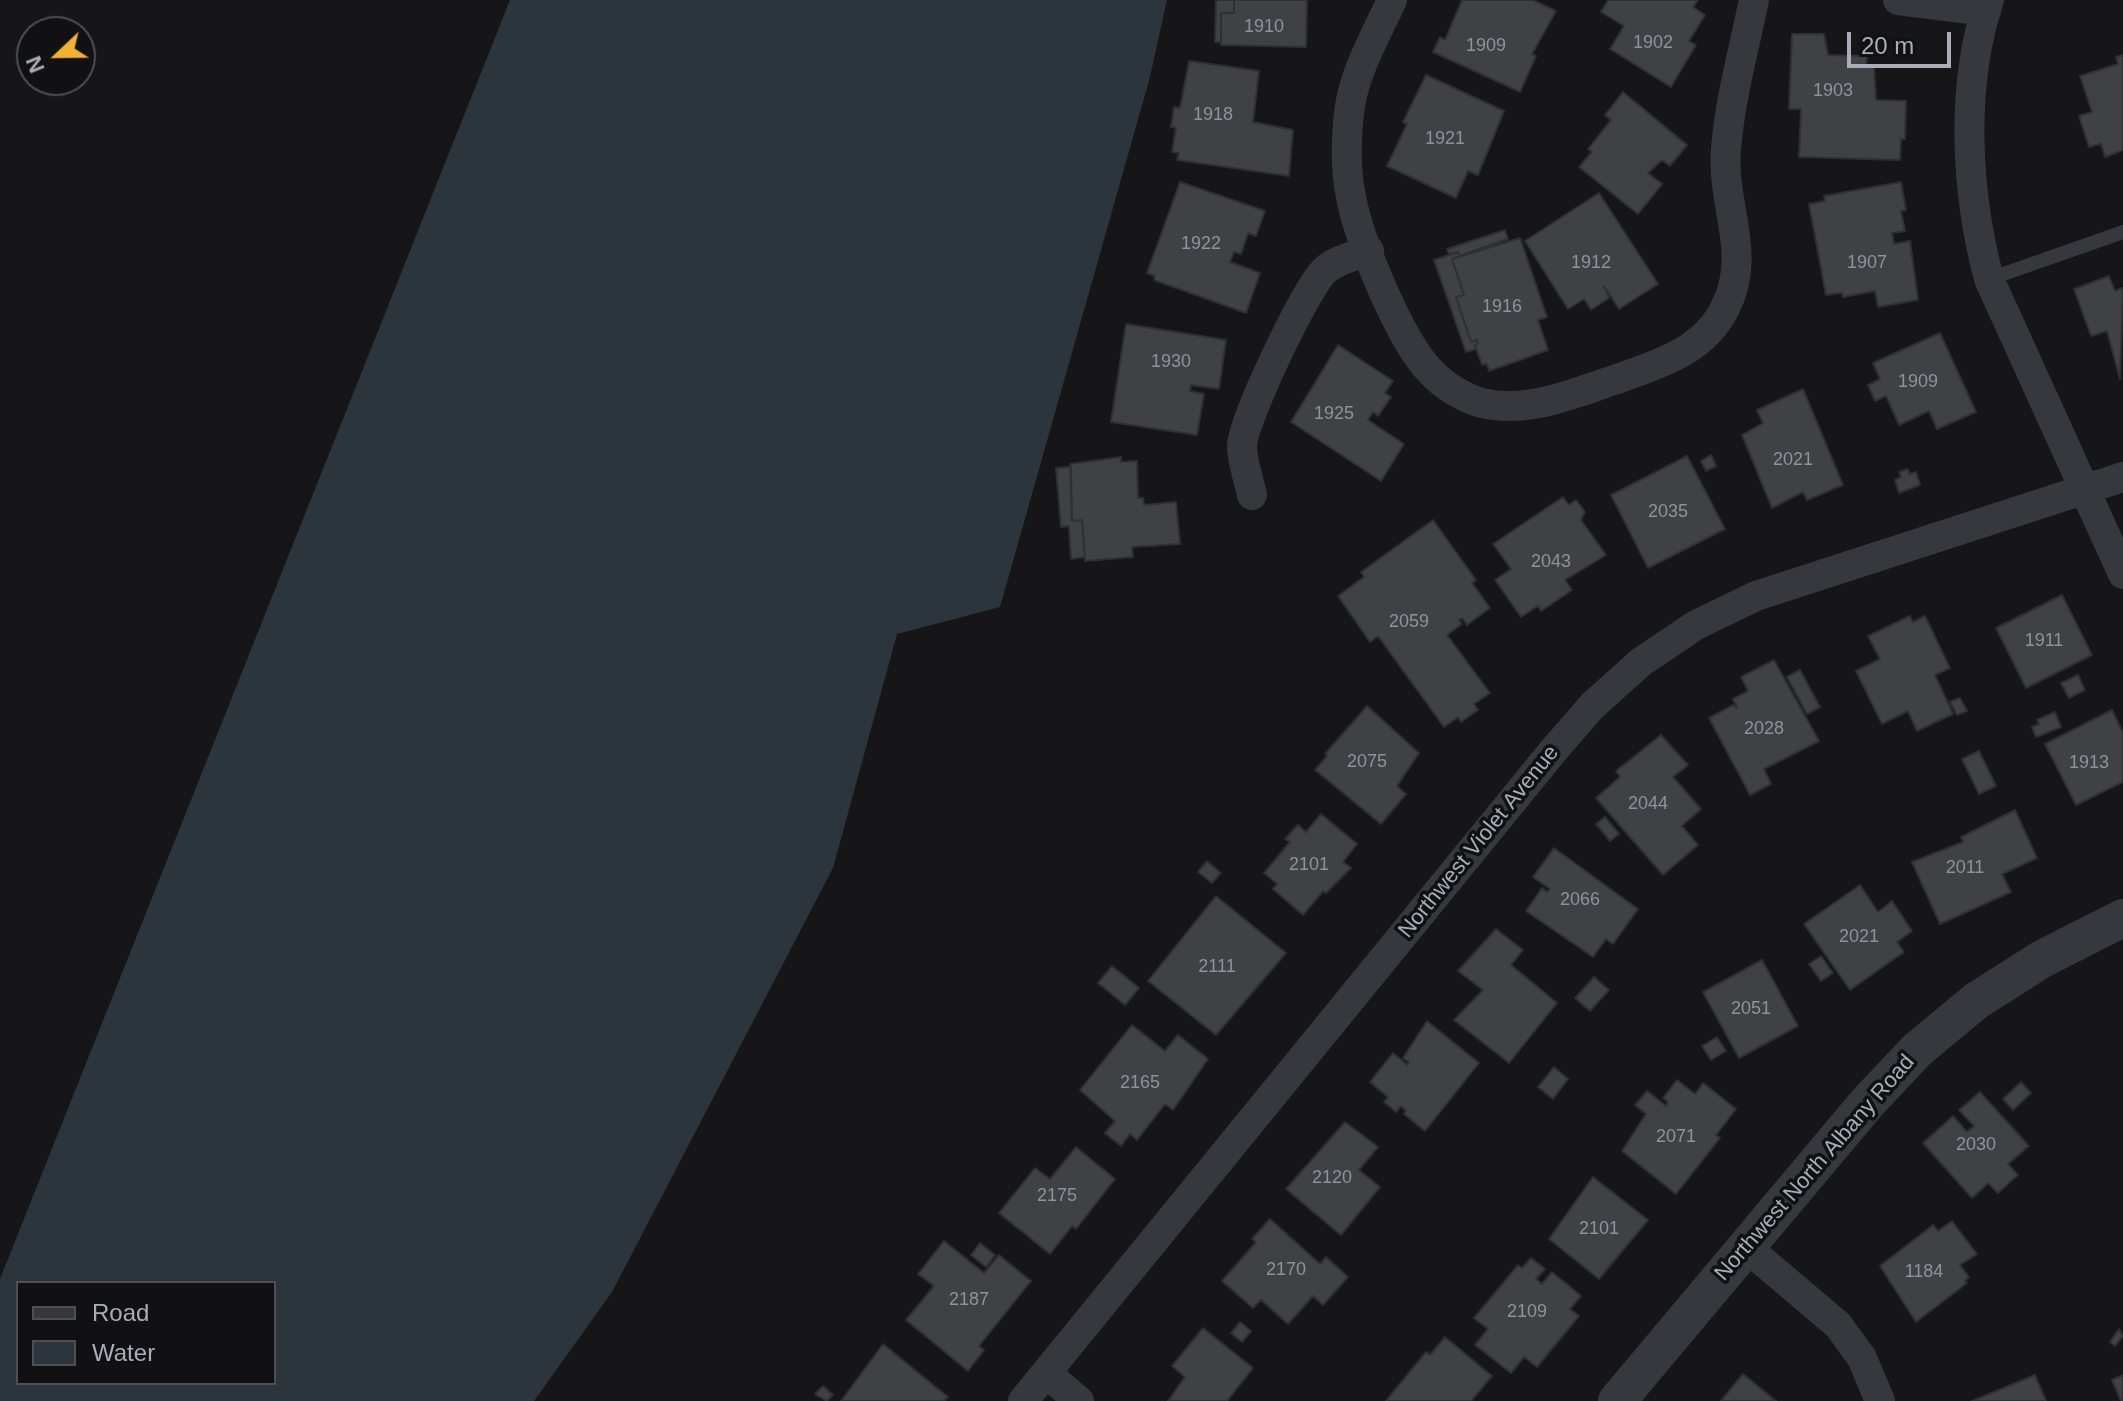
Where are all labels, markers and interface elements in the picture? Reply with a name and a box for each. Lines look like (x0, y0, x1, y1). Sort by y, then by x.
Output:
north arrow (16, 16, 96, 96)
house number: 1910 (1244, 16, 1284, 38)
scale bar (1851, 16, 1955, 66)
house number: 1902 (1633, 32, 1673, 54)
text: 20 m (1861, 32, 1914, 59)
house number: 1909 (1466, 35, 1506, 57)
text: N (21, 52, 50, 76)
house number: 1903 (1813, 80, 1853, 102)
house number: 1918 (1193, 104, 1233, 126)
house number: 1921 (1425, 128, 1465, 150)
house number: 1922 (1181, 233, 1221, 255)
house number: 1912 (1571, 252, 1611, 274)
house number: 1907 (1847, 252, 1887, 274)
house number: 1916 (1482, 296, 1522, 318)
house number: 1930 (1151, 351, 1191, 373)
house number: 1909 (1898, 371, 1938, 393)
house number: 1925 (1314, 403, 1354, 425)
house number: 2021 (1773, 449, 1813, 471)
house number: 2035 (1648, 501, 1688, 523)
house number: 2043 (1531, 551, 1571, 573)
house number: 2059 (1389, 611, 1429, 633)
house number: 1911 (2025, 630, 2063, 652)
house number: 2028 (1744, 718, 1784, 740)
street label: Northwest Violet Avenue (1393, 740, 1565, 944)
house number: 2075 (1347, 751, 1387, 773)
house number: 1913 (2069, 752, 2109, 774)
house number: 2044 (1628, 793, 1668, 815)
house number: 2101 (1289, 854, 1329, 876)
house number: 2011 (1946, 857, 1984, 879)
house number: 2066 (1560, 889, 1600, 911)
house number: 2021 (1839, 926, 1879, 948)
house number: 2111 (1198, 956, 1236, 978)
house number: 2051 (1731, 998, 1771, 1020)
street label: Northwest North Albany Road (1710, 1050, 1920, 1286)
house number: 2165 (1120, 1072, 1160, 1094)
house number: 2071 (1656, 1126, 1696, 1148)
house number: 2030 (1956, 1134, 1996, 1156)
house number: 2120 (1312, 1167, 1352, 1189)
house number: 2175 (1037, 1185, 1077, 1207)
house number: 2101 (1579, 1218, 1619, 1240)
house number: 2170 (1266, 1259, 1306, 1281)
house number: 1184 (1905, 1261, 1943, 1283)
legend (16, 1281, 276, 1385)
house number: 2187 (949, 1289, 989, 1311)
text: Road (92, 1299, 149, 1326)
house number: 2109 (1507, 1301, 1547, 1323)
text: Water (92, 1339, 155, 1366)

